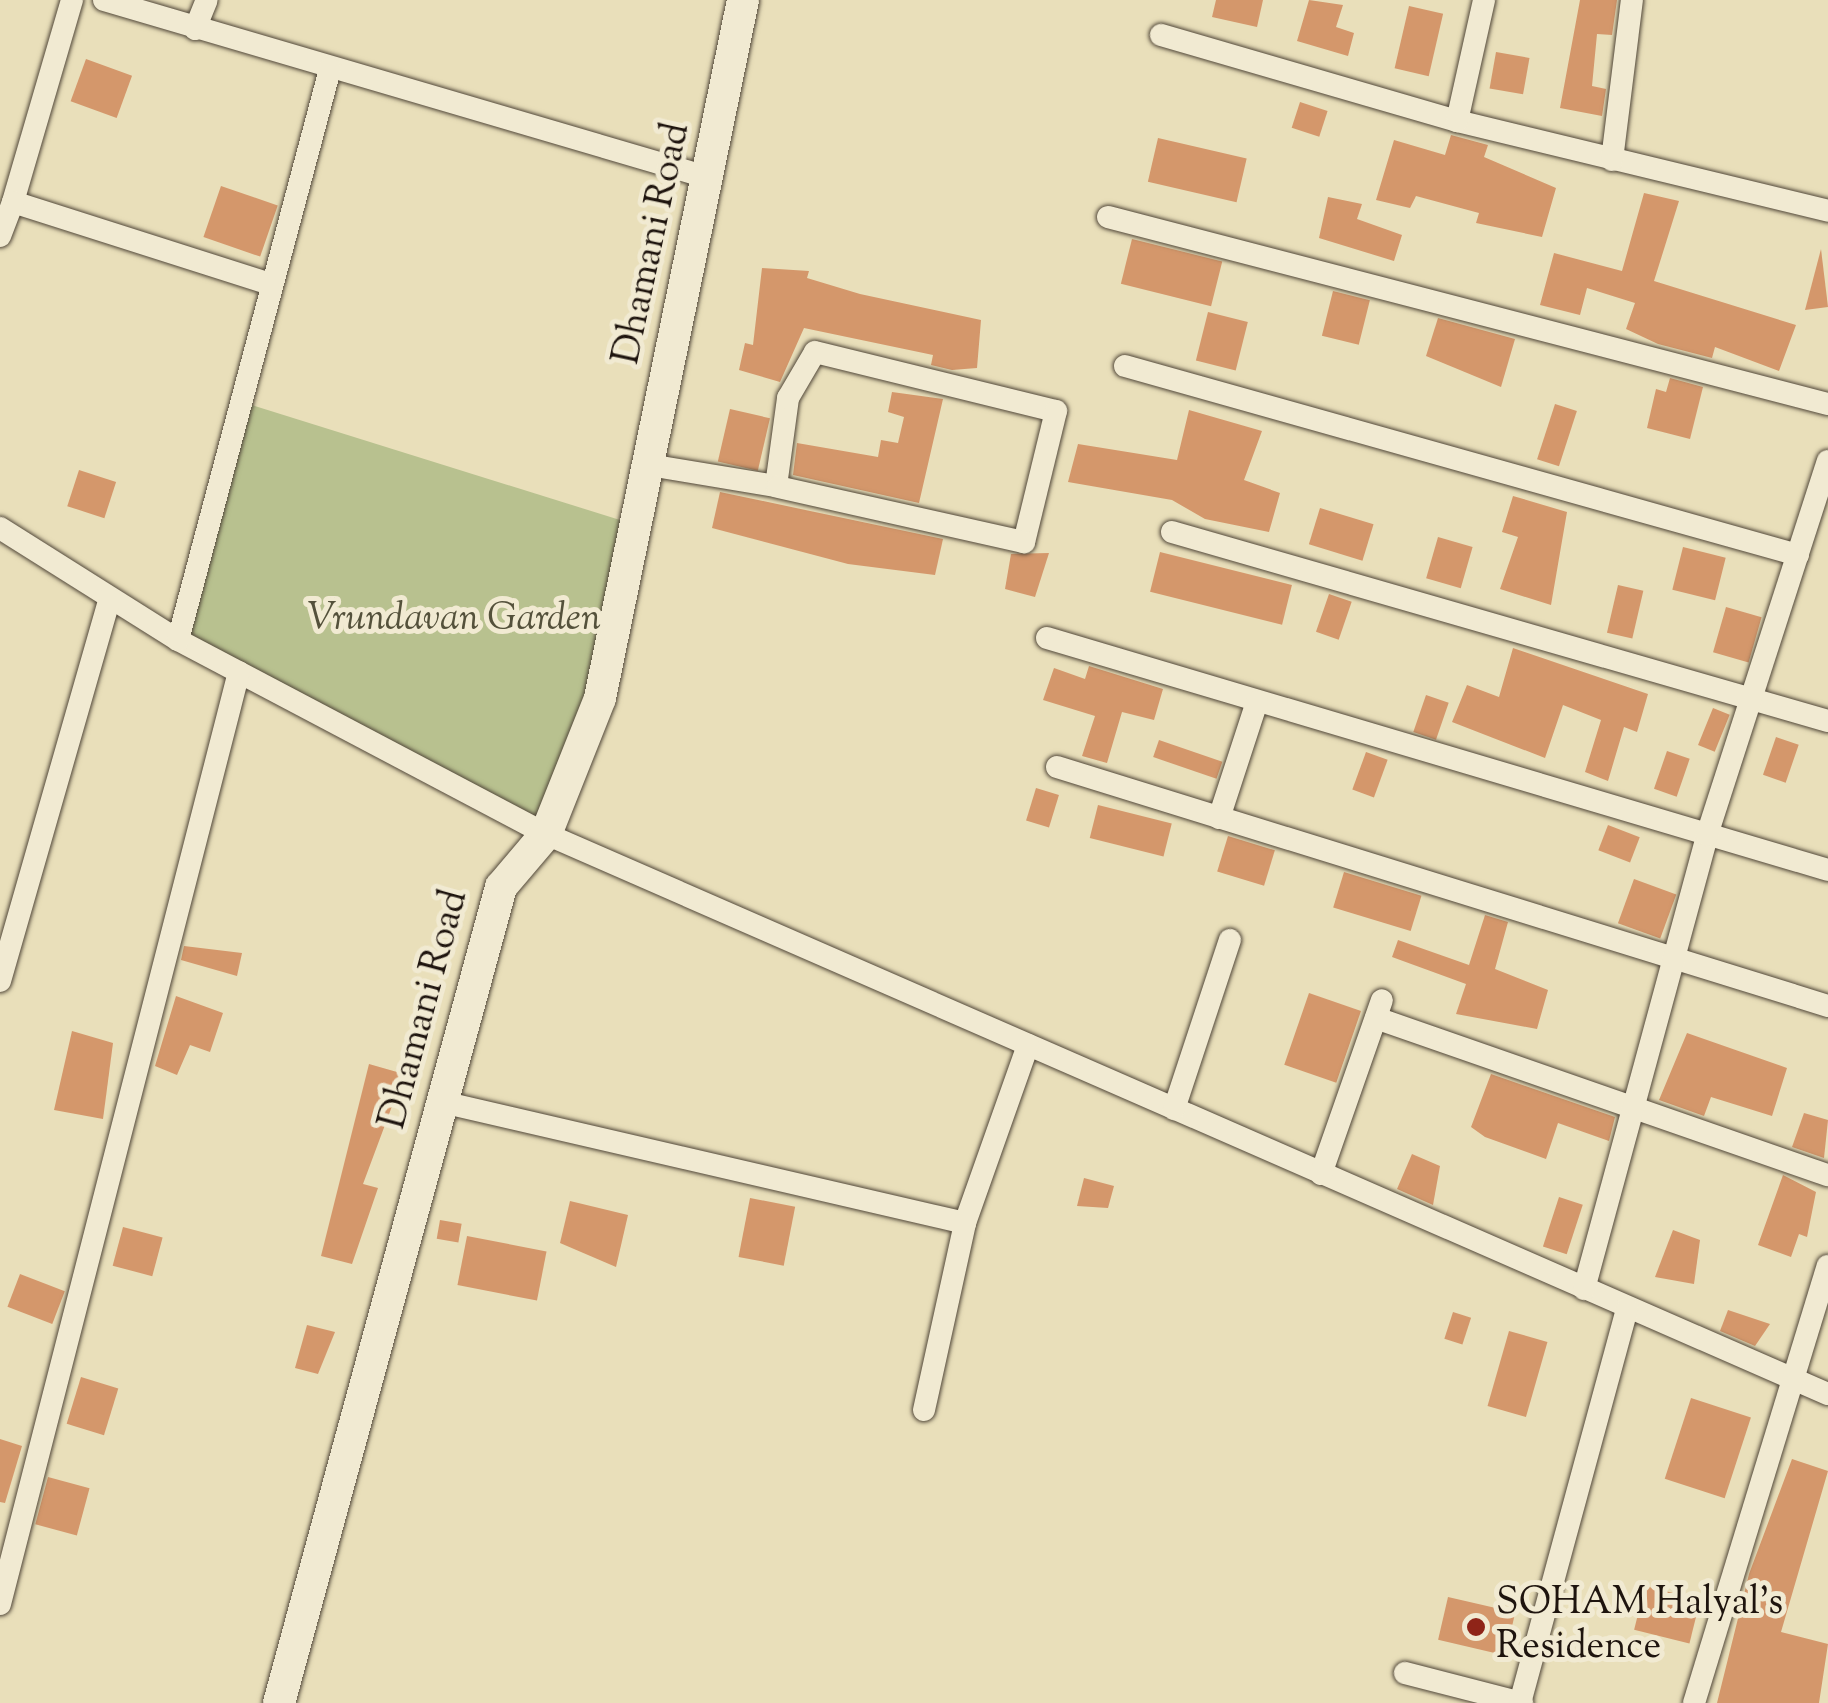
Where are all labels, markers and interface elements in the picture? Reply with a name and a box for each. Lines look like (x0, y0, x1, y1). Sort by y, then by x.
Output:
street label: Dhamani Road (606, 119, 702, 369)
park label: Vrundavan Garden (307, 598, 601, 644)
street label: Dhamani Road (372, 885, 480, 1135)
place label: SOHAM Halyal's Residence (1496, 1582, 1783, 1672)
marker: SOHAM Halyal's Residence (1465, 1616, 1487, 1638)

